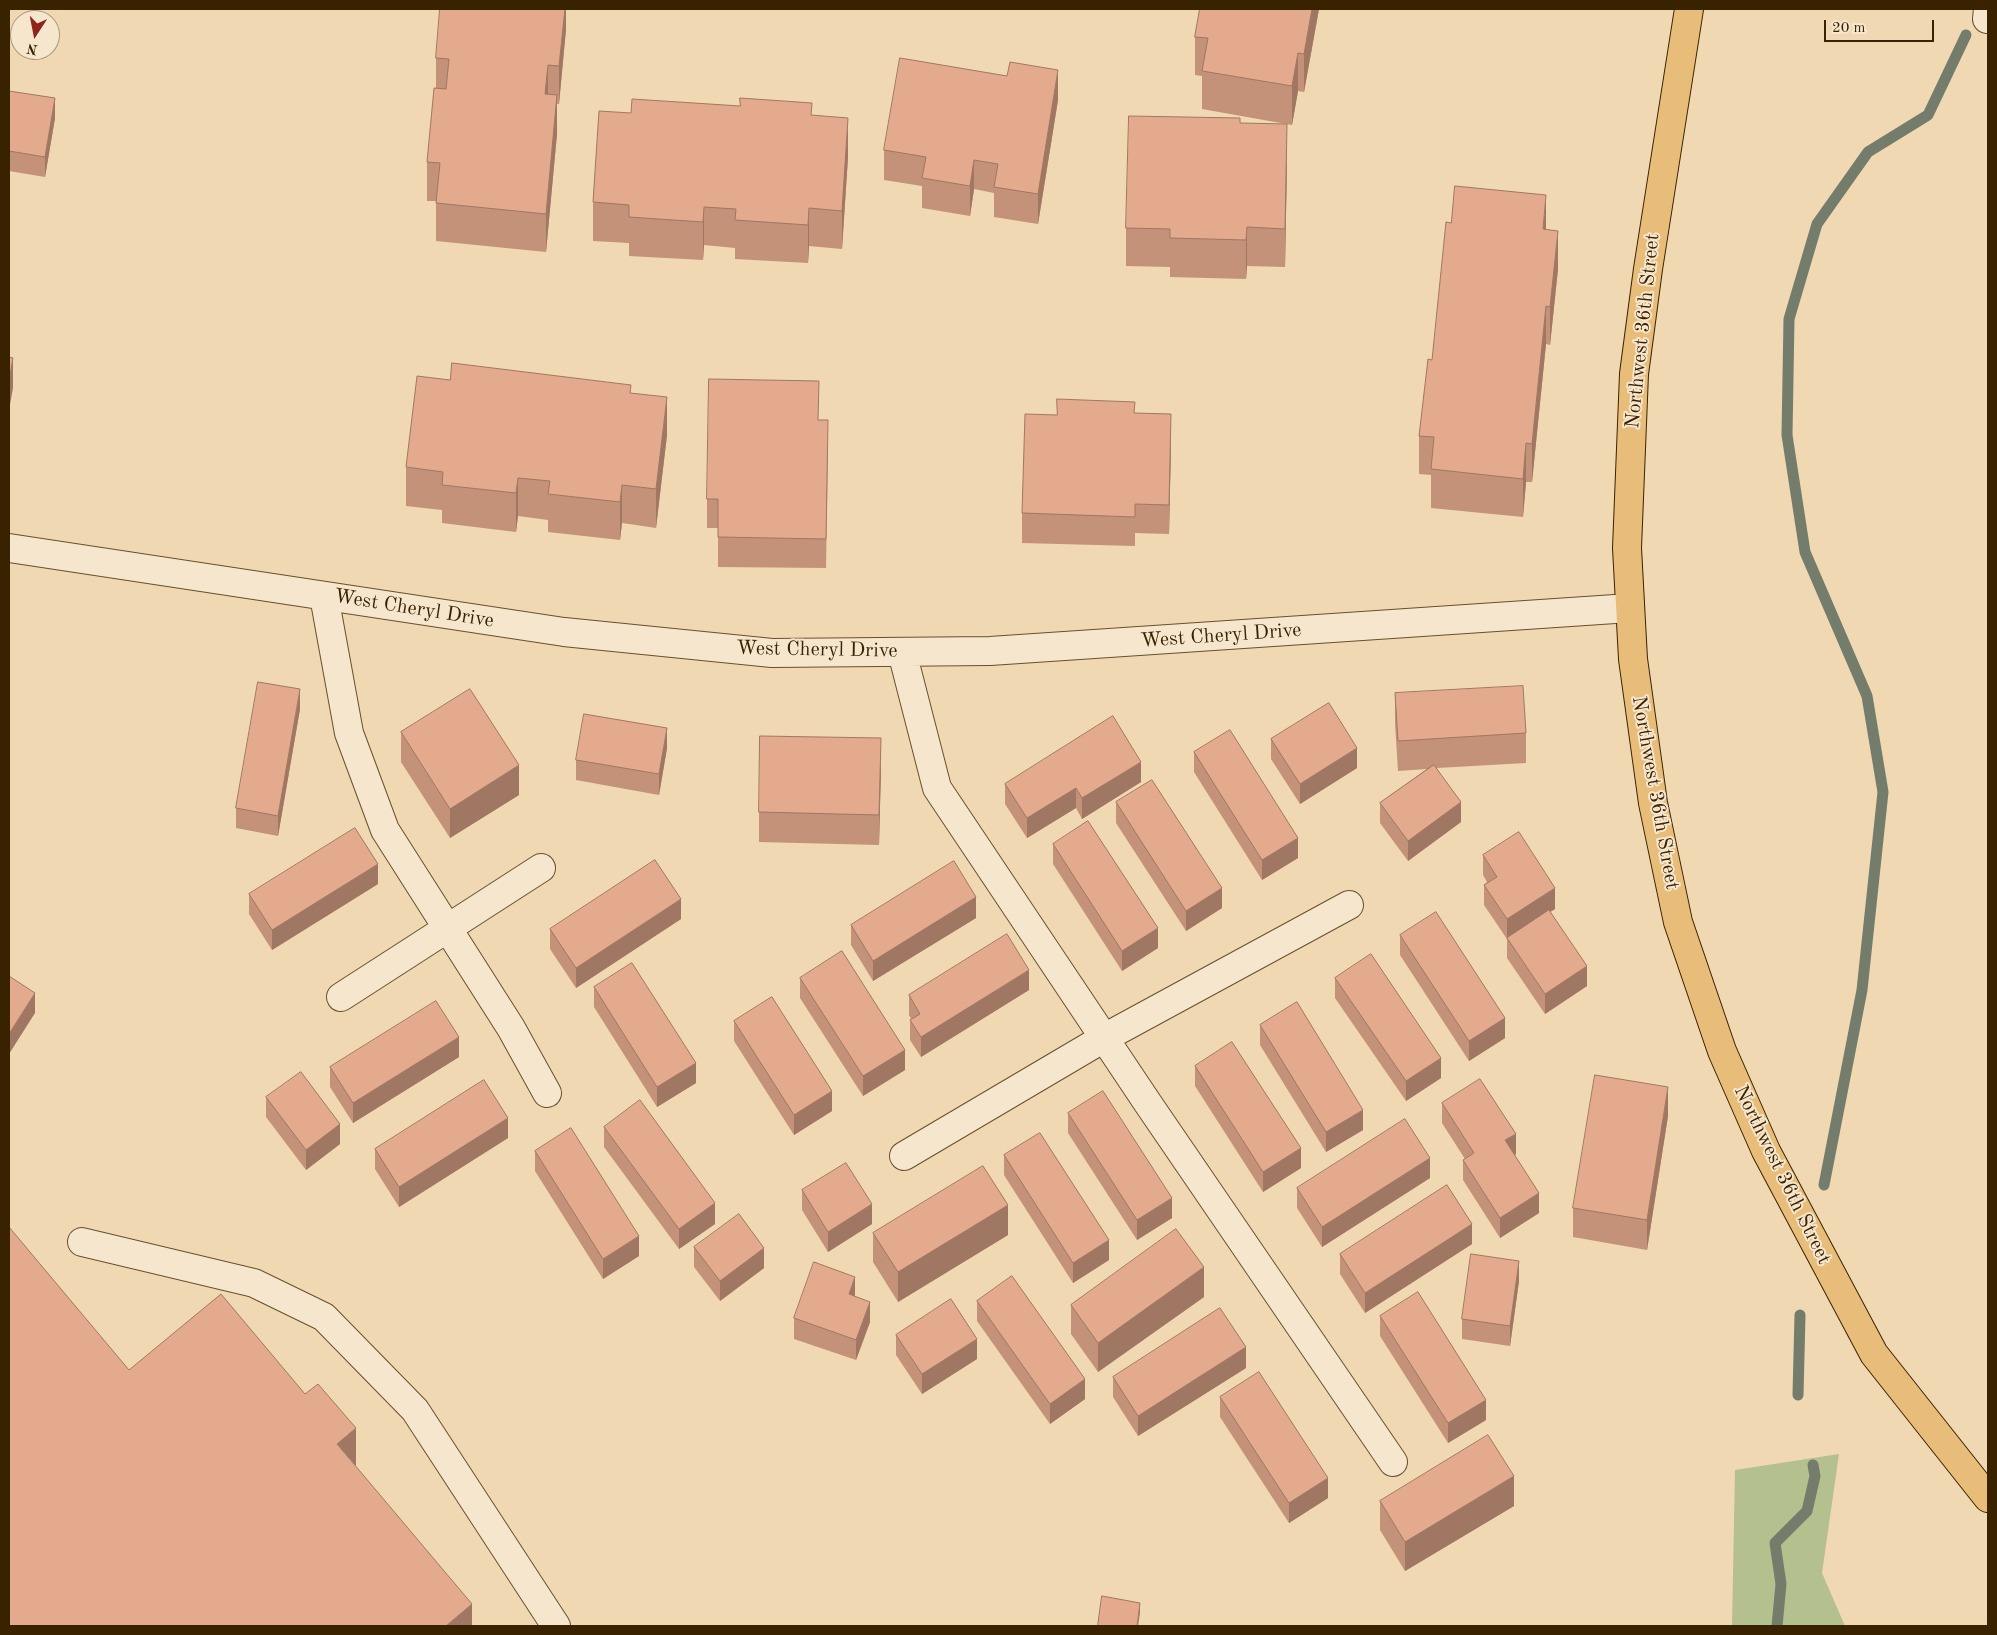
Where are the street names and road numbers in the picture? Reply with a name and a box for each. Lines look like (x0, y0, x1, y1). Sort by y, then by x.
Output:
street label: Northwest 36th Street (1621, 232, 1665, 430)
street label: West Cheryl Drive (332, 585, 496, 633)
street label: West Cheryl Drive (1140, 618, 1302, 654)
street label: West Cheryl Drive (736, 637, 898, 663)
street label: Northwest 36th Street (1626, 694, 1684, 892)
street label: Northwest 36th Street (1728, 1082, 1836, 1268)

